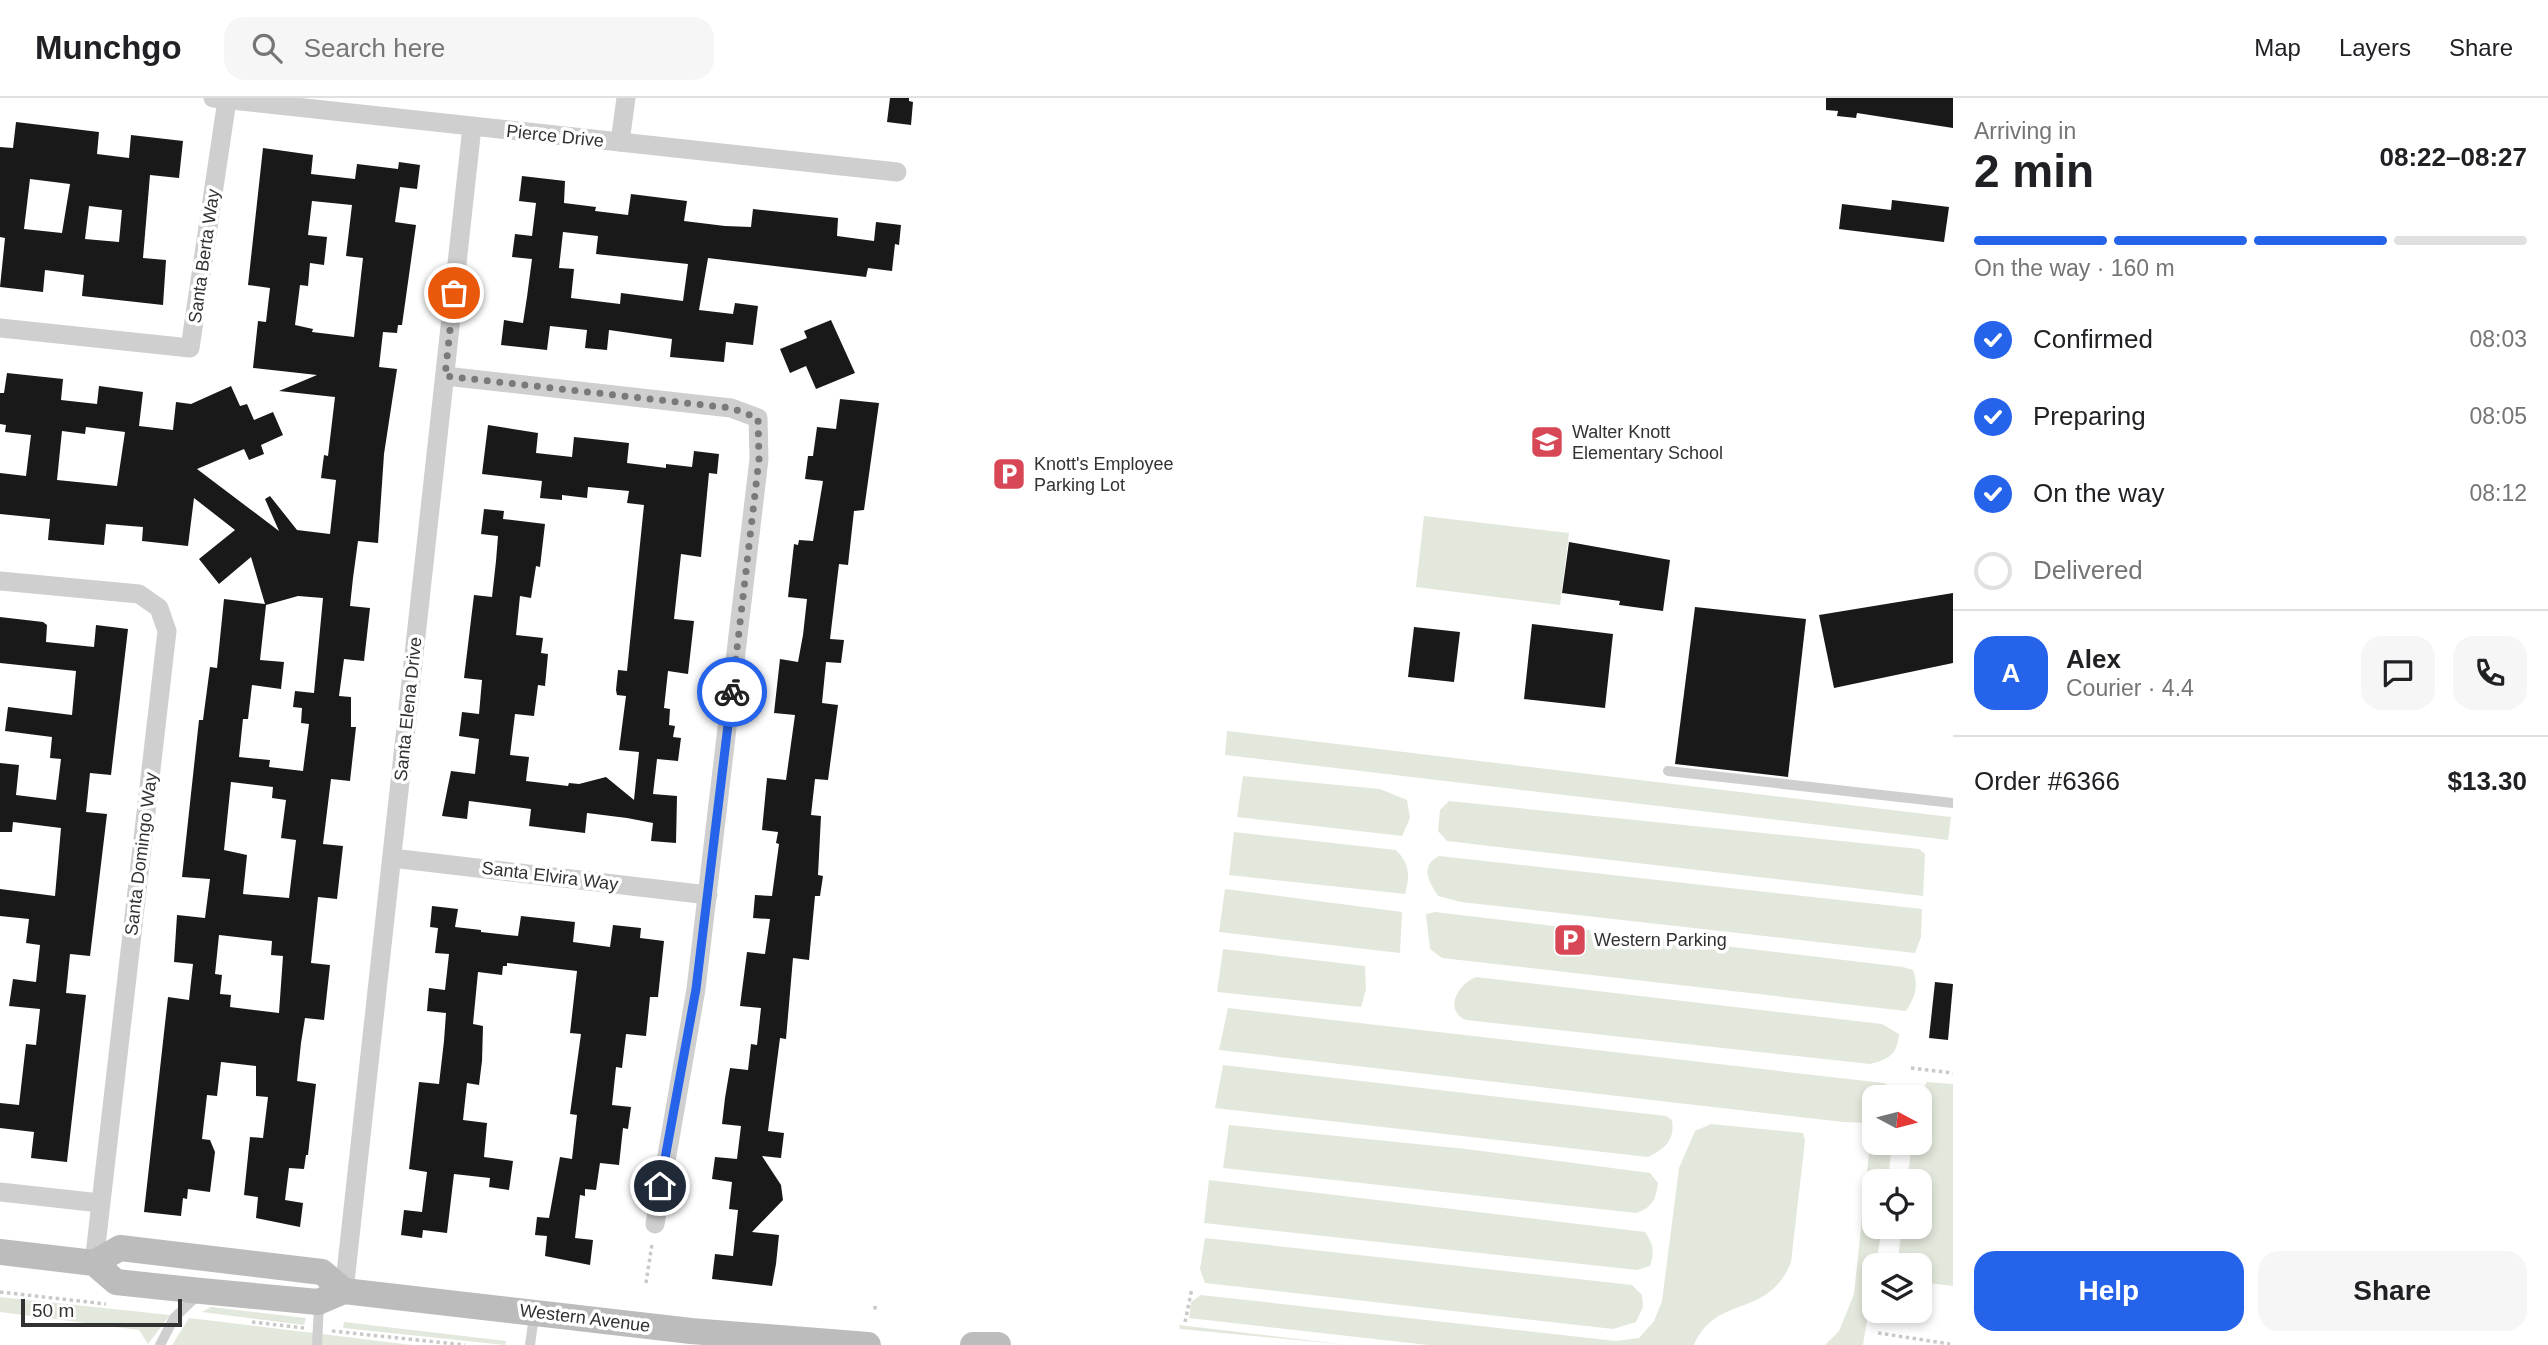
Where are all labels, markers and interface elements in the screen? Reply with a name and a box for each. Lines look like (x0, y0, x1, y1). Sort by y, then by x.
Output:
search box (224, 17, 714, 80)
text: Munchgo (35, 29, 182, 66)
icon: search (248, 29, 286, 67)
text: Search here (304, 33, 445, 63)
text: Map (2254, 34, 2301, 61)
text: Layers (2339, 34, 2411, 61)
text: Share (2449, 34, 2513, 61)
text: Arriving in (1974, 118, 2076, 144)
street label: Pierce Drive (505, 121, 605, 151)
text: 08:22–08:27 (2380, 142, 2527, 172)
text: 2 min (1974, 145, 2094, 197)
street label: Santa Berta Way (185, 188, 223, 324)
text: On the way · 160 m (1974, 255, 2175, 281)
pin (424, 263, 484, 323)
icon: bag (435, 274, 473, 312)
icon: check (1974, 321, 2012, 359)
text: Confirmed (2033, 324, 2153, 354)
text: 08:03 (2469, 326, 2527, 352)
icon: check (1974, 398, 2012, 436)
text: Preparing (2033, 401, 2146, 431)
text: 08:05 (2469, 403, 2527, 429)
place label: Walter Knott Elementary School (1572, 422, 1723, 463)
school or university icon: Walter Knott Elementary School (1528, 423, 1566, 461)
place label: Knott's Employee Parking Lot (1034, 454, 1174, 495)
parking icon: Knott's Employee Parking Lot (990, 455, 1028, 493)
icon: check (1974, 475, 2012, 513)
text: On the way (2033, 478, 2165, 508)
text: 08:12 (2469, 480, 2527, 506)
text: Delivered (2033, 555, 2143, 585)
street label: Santa Elena Drive (390, 636, 426, 782)
button: chat (2361, 636, 2435, 710)
button: phone (2453, 636, 2527, 710)
text: Alex (2066, 644, 2121, 674)
courier (697, 657, 767, 727)
text: A (2002, 658, 2020, 688)
icon: bike (713, 673, 751, 711)
text: Courier · 4.4 (2066, 675, 2194, 701)
text: Order #6366 (1974, 766, 2120, 796)
text: $13.30 (2447, 766, 2527, 796)
street label: Santa Domingo Way (121, 771, 161, 937)
street label: Santa Elvira Way (481, 858, 619, 894)
parking icon: Western Parking (1551, 921, 1589, 959)
place label: Western Parking (1594, 930, 1727, 950)
north arrow (1862, 1085, 1932, 1155)
map controls (1862, 1085, 1932, 1323)
pin (630, 1156, 690, 1216)
icon: home (641, 1167, 679, 1205)
button: locate (1862, 1169, 1932, 1239)
button: Help (1974, 1251, 2244, 1331)
button: Share (2258, 1251, 2527, 1331)
button: layers (1862, 1253, 1932, 1323)
scale bar (21, 1296, 182, 1328)
text: 50 m (32, 1300, 74, 1321)
street label: Western Avenue (519, 1300, 651, 1336)

